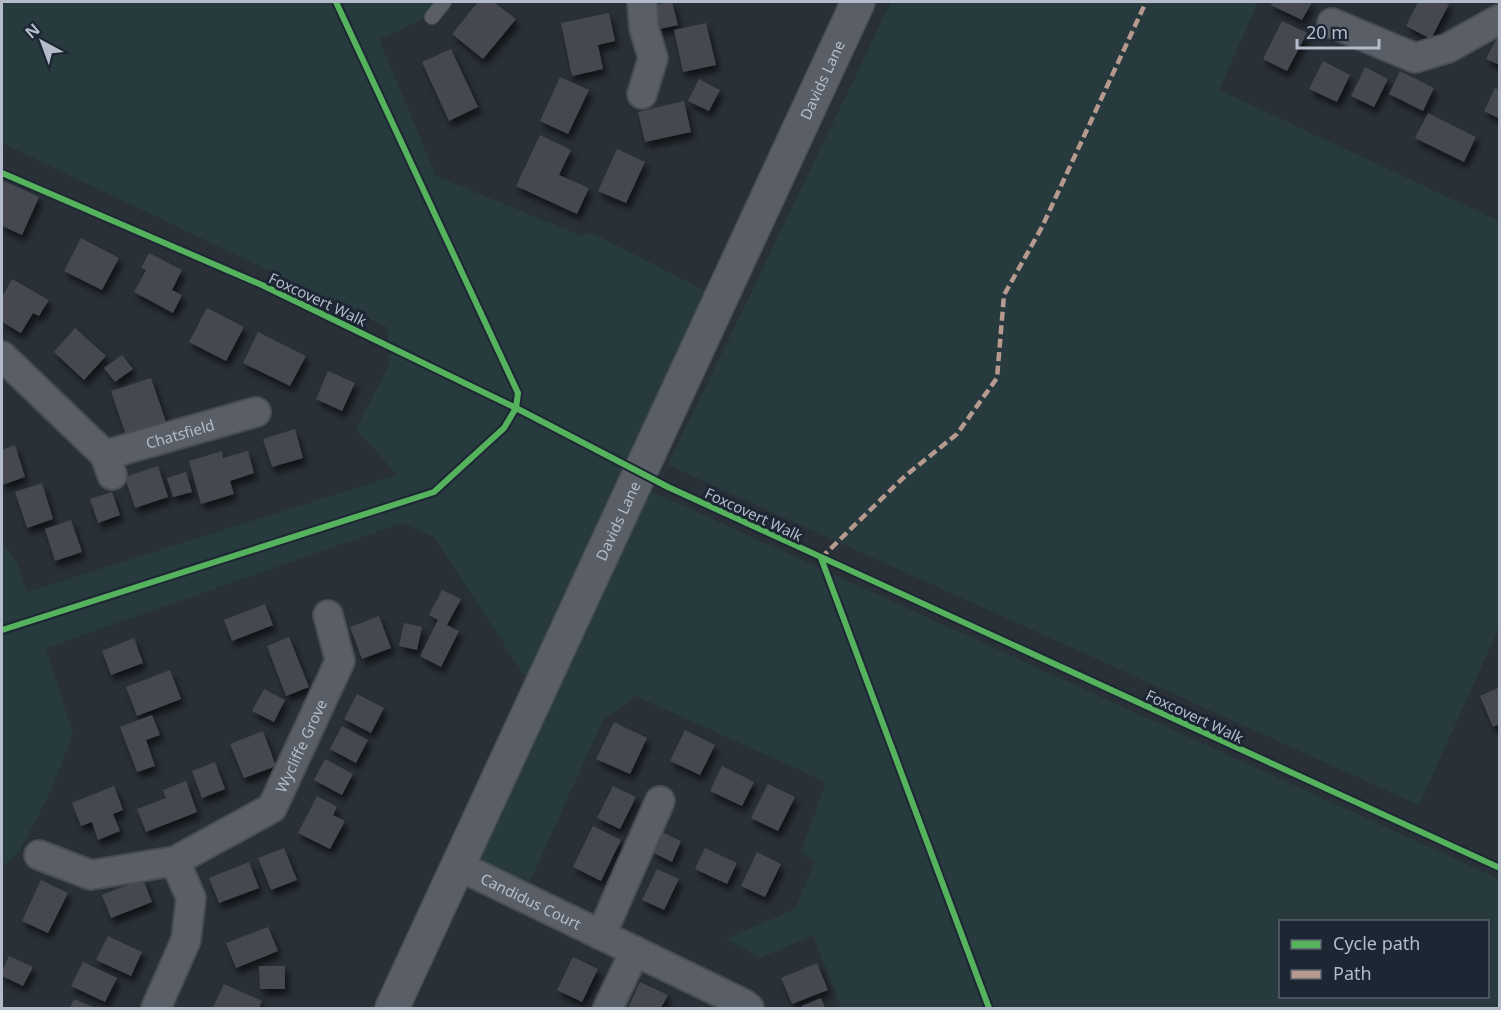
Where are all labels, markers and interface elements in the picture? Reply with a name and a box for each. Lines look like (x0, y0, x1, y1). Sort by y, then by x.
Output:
north arrow (12, 12, 72, 72)
scale bar (1297, 12, 1380, 50)
text: N (20, 18, 44, 43)
text: 20 m (1306, 20, 1348, 44)
street label: Davids Lane (795, 37, 849, 123)
street label: Foxcovert Walk (266, 268, 370, 330)
street label: Chatsfield (143, 414, 217, 453)
street label: Davids Lane (591, 478, 645, 564)
street label: Foxcovert Walk (702, 483, 806, 545)
street label: Foxcovert Walk (1143, 685, 1247, 747)
street label: Wycliffe Grove (271, 696, 331, 796)
street label: Candidus Court (477, 868, 585, 934)
legend (1279, 920, 1489, 998)
text: Cycle path (1333, 931, 1420, 955)
text: Path (1333, 961, 1372, 985)

